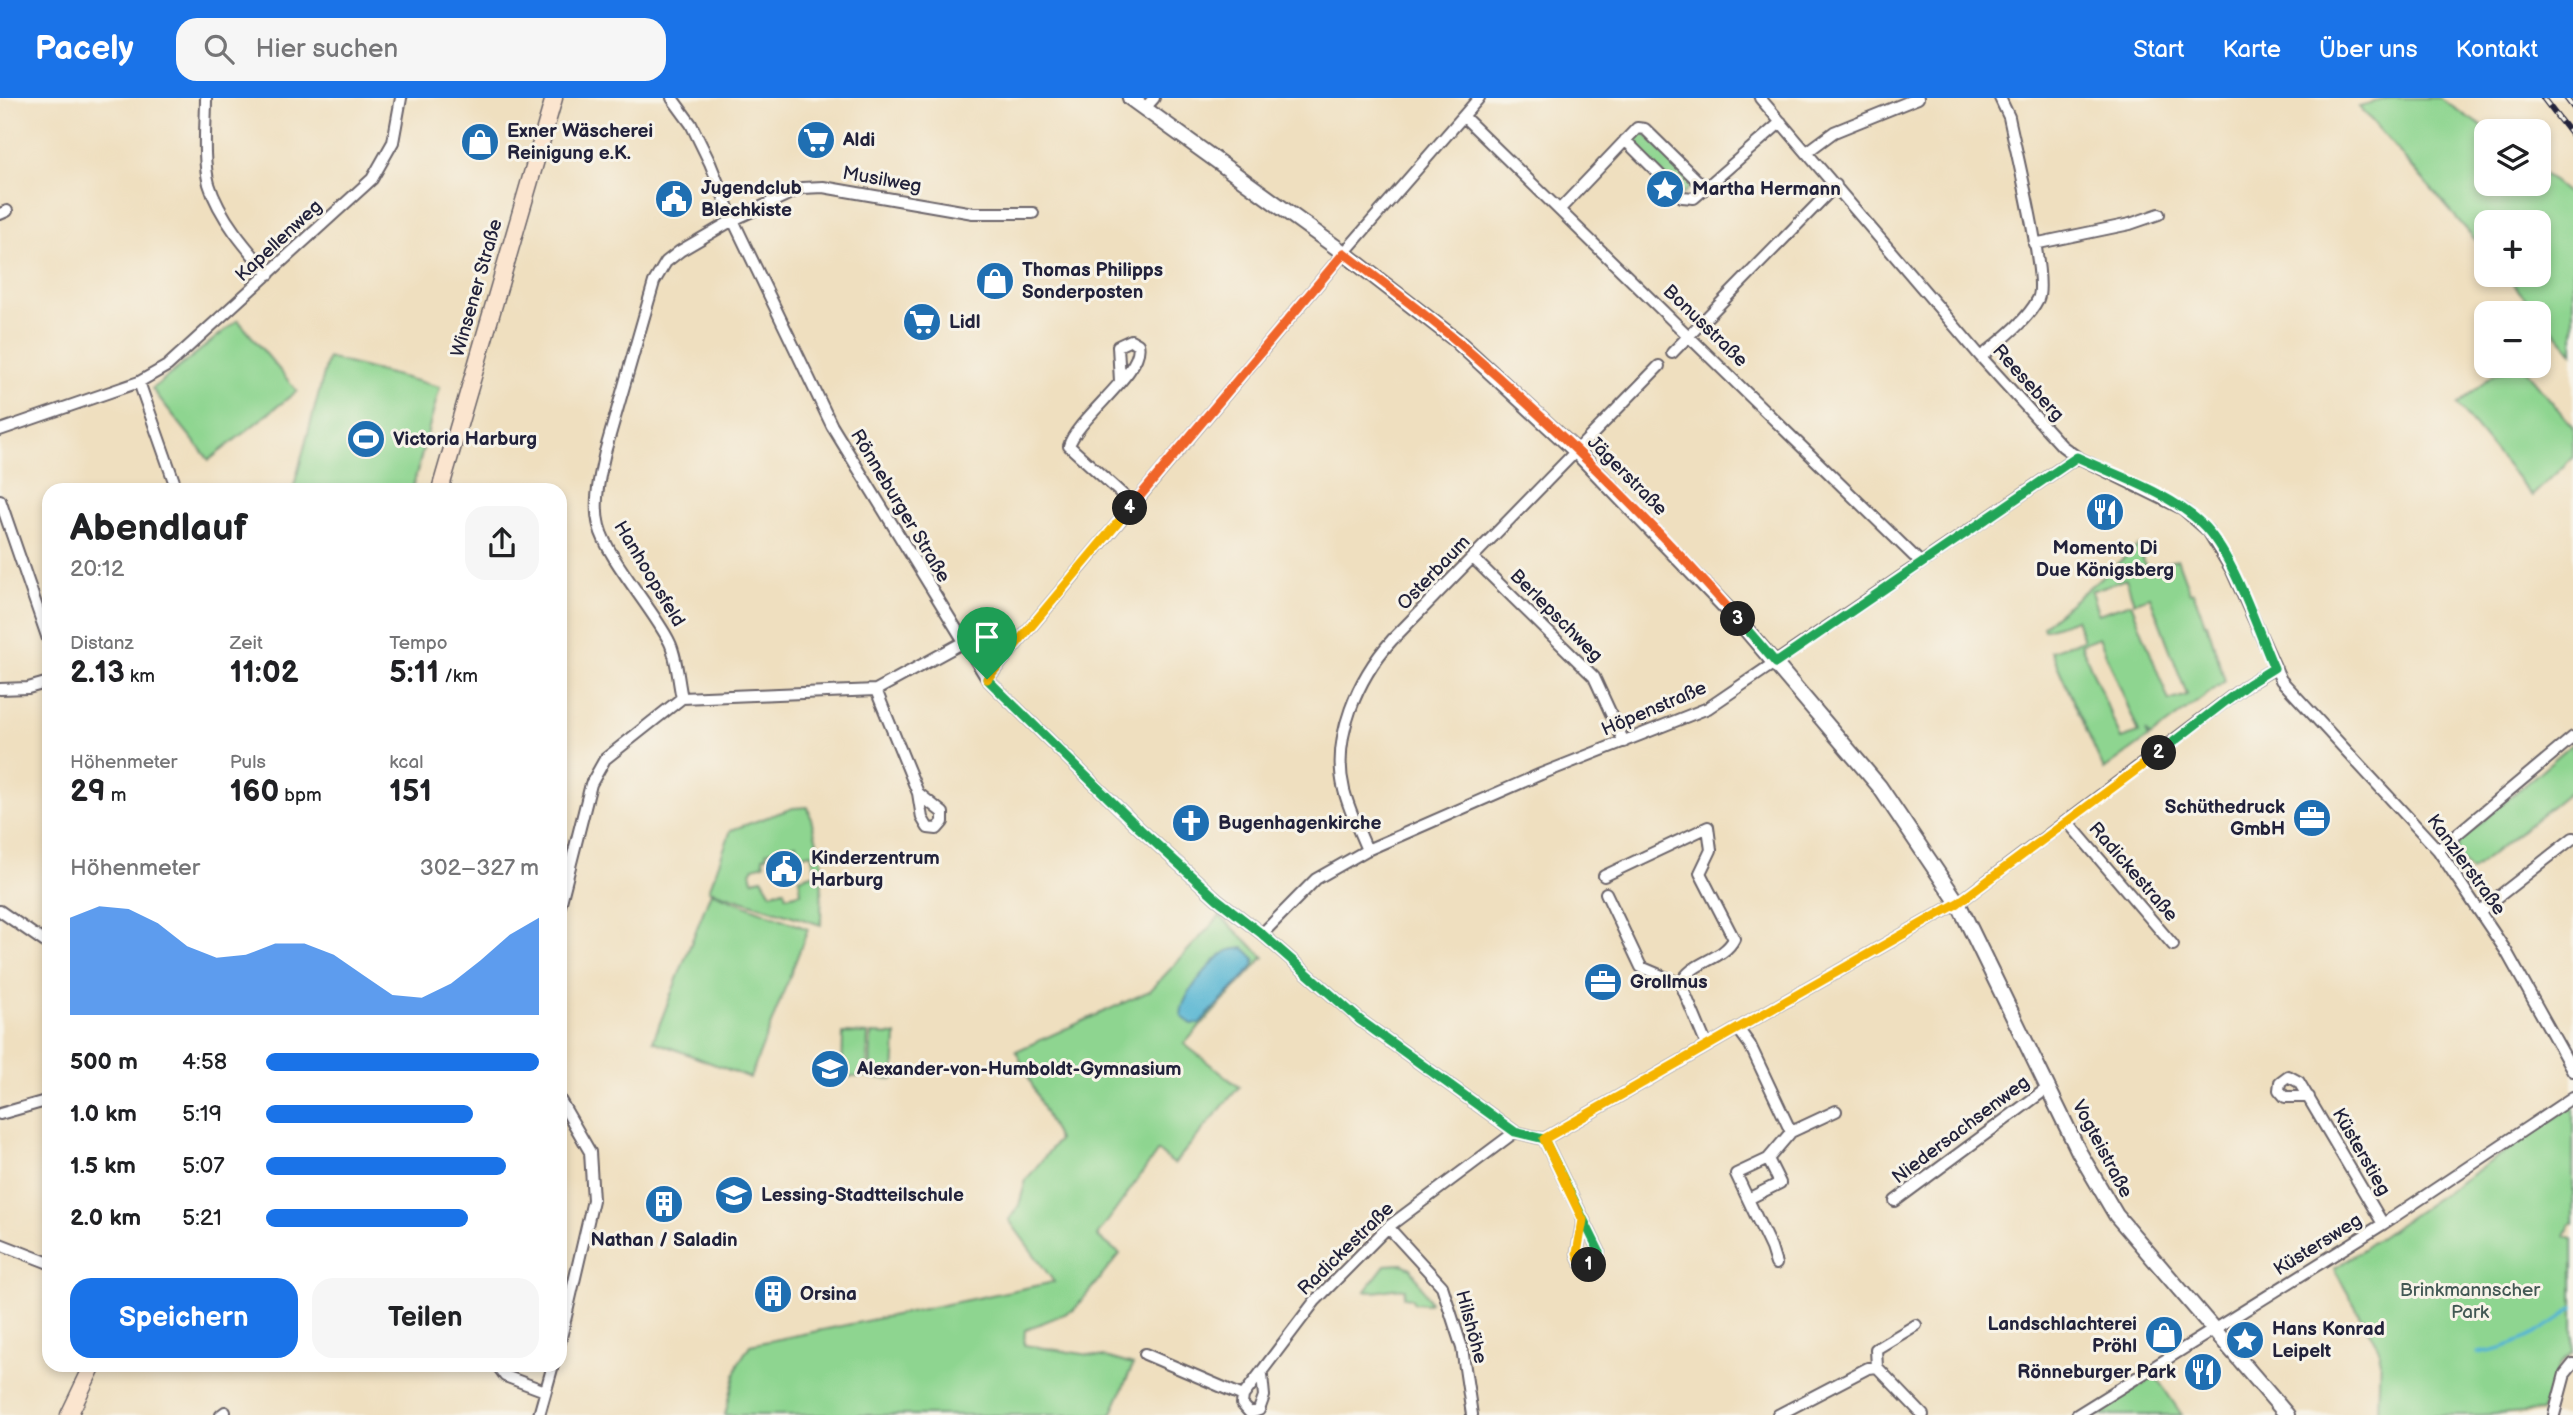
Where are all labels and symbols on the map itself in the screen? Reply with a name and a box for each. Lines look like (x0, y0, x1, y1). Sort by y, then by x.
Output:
supermarket icon: Aldi (795, 119, 837, 161)
place label: Exner Wäscherei Reinigung e.K. (507, 120, 653, 165)
shop icon: Exner Wäscherei Reinigung e.K. (459, 121, 501, 163)
place label: Aldi (842, 129, 875, 152)
street label: Musilweg (841, 162, 923, 198)
place icon: Martha Hermann (1644, 168, 1686, 210)
place label: Jugendclub Blechkiste (701, 177, 802, 222)
public building icon: Jugendclub Blechkiste (653, 178, 695, 220)
place label: Martha Hermann (1692, 178, 1841, 201)
street label: Kapellenweg (231, 195, 327, 287)
street label: Winsener Straße (446, 216, 508, 360)
place label: Thomas Philipps Sonderposten (1022, 259, 1163, 304)
shop icon: Thomas Philipps Sonderposten (974, 260, 1016, 302)
street label: Bonusstraße (1658, 280, 1752, 372)
supermarket icon: Lidl (901, 301, 943, 343)
place label: Lidl (949, 311, 980, 334)
street label: Reeseberg (1987, 340, 2069, 426)
sports icon: Victoria Harburg (345, 418, 387, 460)
street label: Rönneburger Straße (845, 425, 955, 587)
place label: Victoria Harburg (393, 428, 537, 451)
street label: Jägerstraße (1582, 431, 1672, 521)
pin: 4 (1112, 490, 1148, 526)
restaurant icon: Momento Di Due Königsberg (2084, 491, 2126, 533)
street label: Hanhoopsfeld (608, 517, 690, 631)
street label: Osterbaum (1393, 531, 1475, 615)
place label: Momento Di Due Königsberg (2036, 537, 2174, 582)
street label: Berlepschweg (1505, 565, 1607, 667)
pin: 3 (1720, 602, 1756, 636)
pin (957, 607, 1017, 679)
street label: Höpenstraße (1598, 677, 1710, 741)
pin: 2 (2142, 736, 2176, 770)
place label: Schüthedruck GmbH (2165, 796, 2285, 841)
office icon: Schüthedruck GmbH (2291, 797, 2333, 839)
church icon: Bugenhagenkirche (1170, 802, 1212, 844)
street label: Kanzlerstraße (2422, 810, 2510, 920)
place label: Bugenhagenkirche (1218, 812, 1381, 835)
street label: Radickestraße (2084, 818, 2182, 926)
place label: Kinderzentrum Harburg (811, 847, 940, 892)
public building icon: Kinderzentrum Harburg (763, 848, 805, 890)
office icon: Grollmus (1582, 961, 1624, 1003)
place label: Grollmus (1630, 971, 1708, 994)
school or university icon: Alexander-von-Humboldt-Gymnasium (809, 1048, 851, 1090)
place label: Alexander-von-Humboldt-Gymnasium (856, 1058, 1182, 1081)
street label: Niedersachsenweg (1888, 1071, 2034, 1189)
street label: Vogteistraße (2067, 1096, 2137, 1202)
street label: Küsterstieg (2327, 1104, 2395, 1200)
school or university icon: Lessing-Stadtteilschule (713, 1174, 755, 1216)
building icon: Nathan / Saladin (643, 1183, 685, 1225)
place label: Lessing-Stadtteilschule (761, 1184, 964, 1207)
street label: Radickestraße (1293, 1198, 1399, 1300)
street label: Küstersweg (2270, 1209, 2366, 1281)
place label: Nathan / Saladin (590, 1229, 738, 1252)
pin: 1 (1572, 1248, 1606, 1282)
building icon: Orsina (752, 1273, 794, 1315)
park label: Brinkmannscher Park (2400, 1279, 2541, 1324)
place label: Orsina (800, 1283, 857, 1306)
street label: Hilshöhe (1450, 1288, 1492, 1366)
place label: Landschlachterei Pröhl (1988, 1313, 2137, 1358)
shop icon: Landschlachterei Pröhl (2143, 1314, 2185, 1356)
place label: Hans Konrad Leipelt (2272, 1318, 2385, 1363)
place icon: Hans Konrad Leipelt (2224, 1319, 2266, 1361)
restaurant icon: Rönneburger Park (2182, 1351, 2224, 1393)
place label: Rönneburger Park (2017, 1361, 2176, 1384)

